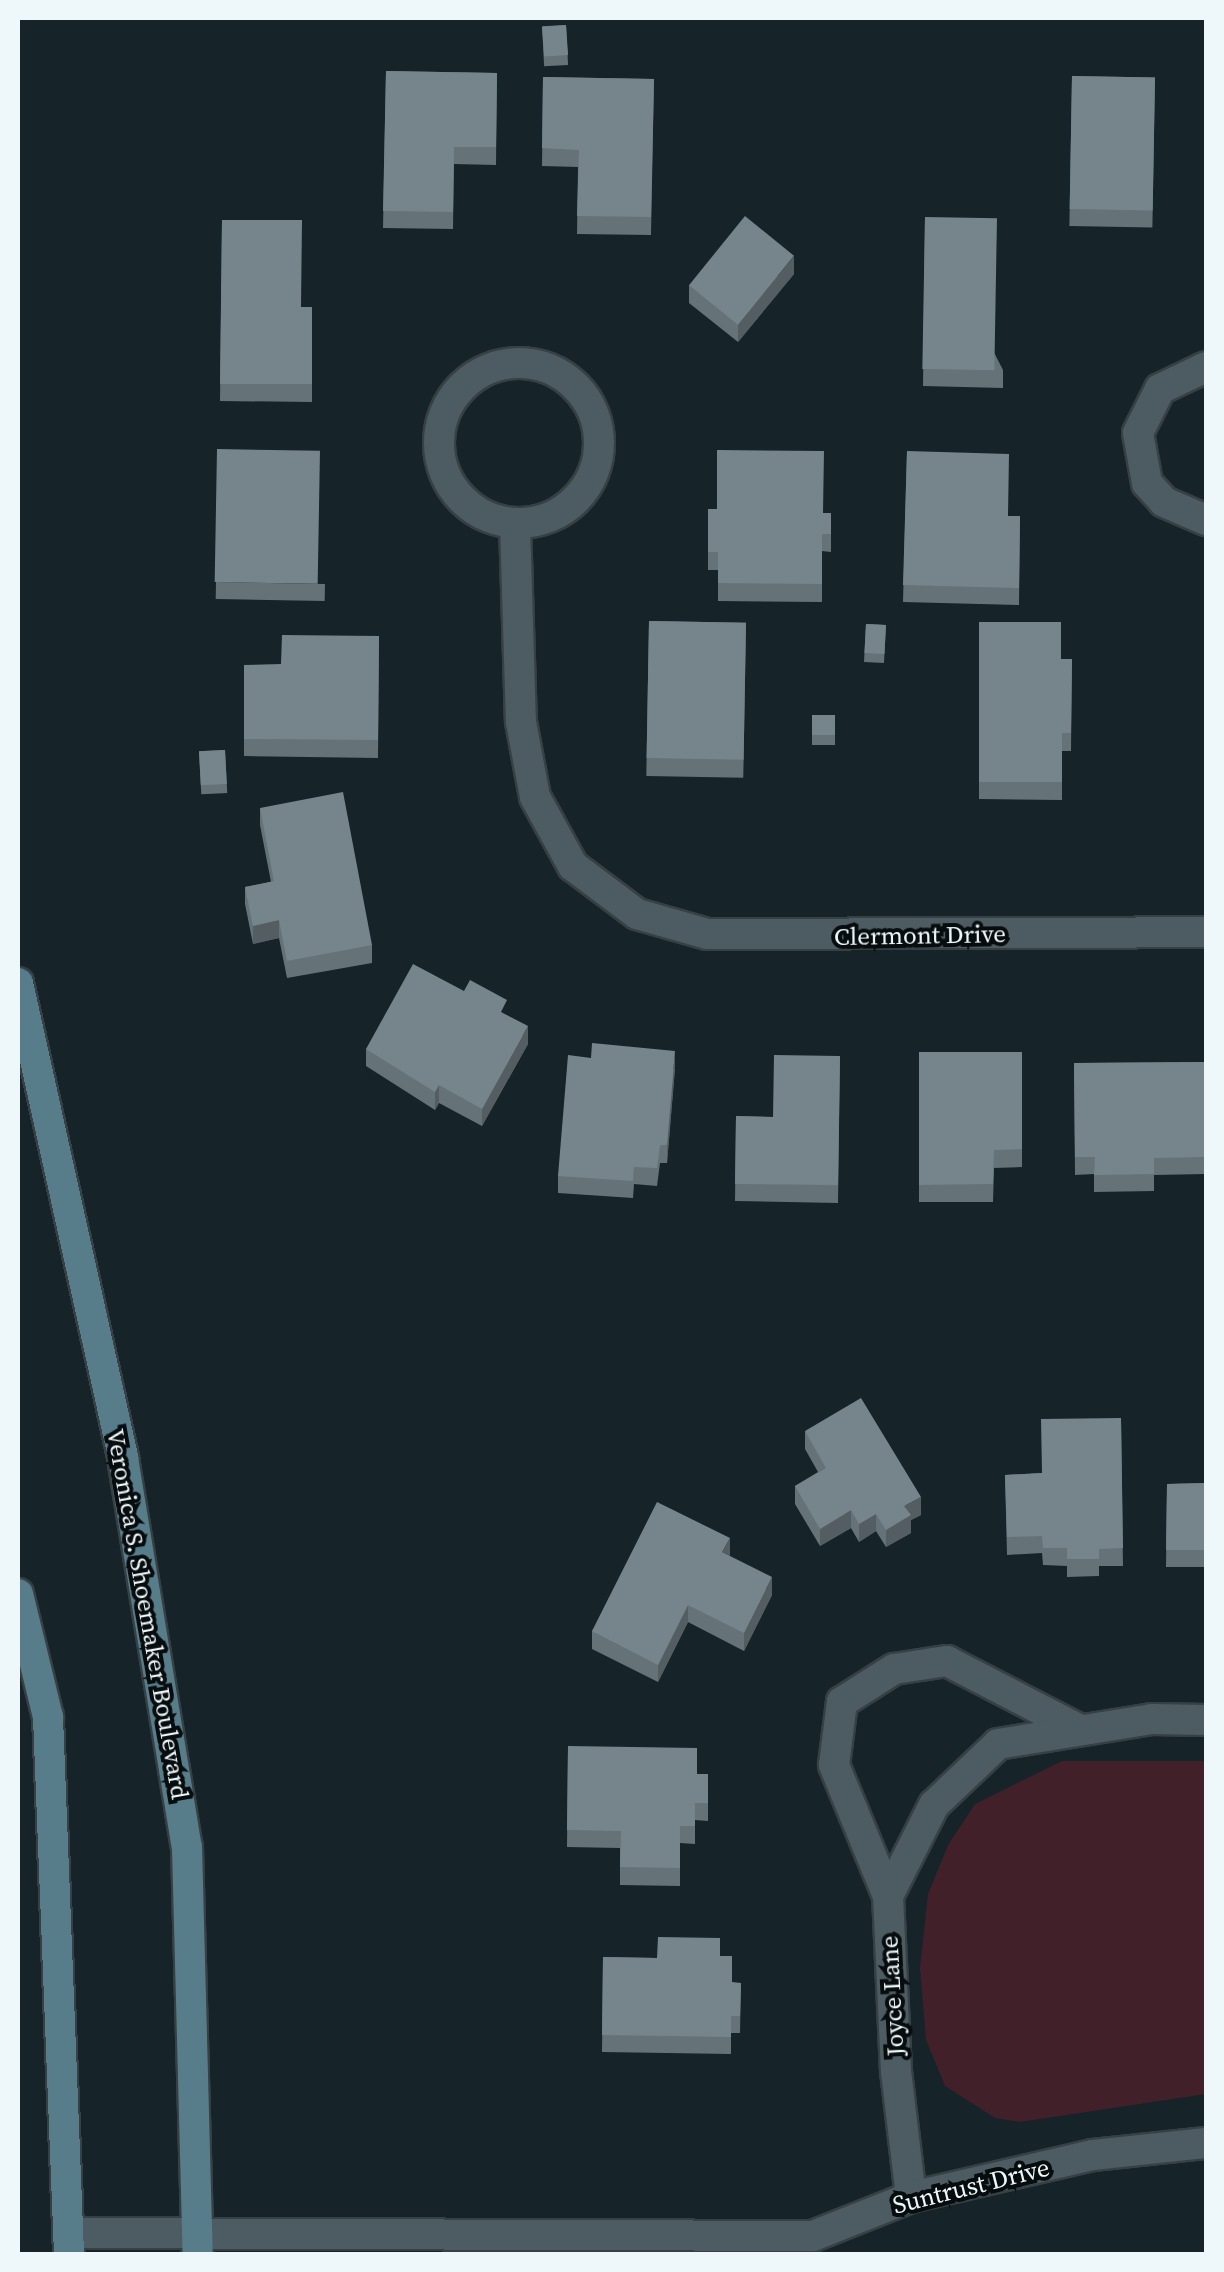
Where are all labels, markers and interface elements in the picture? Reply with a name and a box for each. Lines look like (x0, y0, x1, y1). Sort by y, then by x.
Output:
street label: Clermont Drive (834, 919, 1006, 951)
street label: Veronica S. Shoemaker Boulevard (101, 1426, 195, 1802)
street label: Joyce Lane (874, 1935, 910, 2057)
street label: Suntrust Drive (890, 2152, 1052, 2220)

